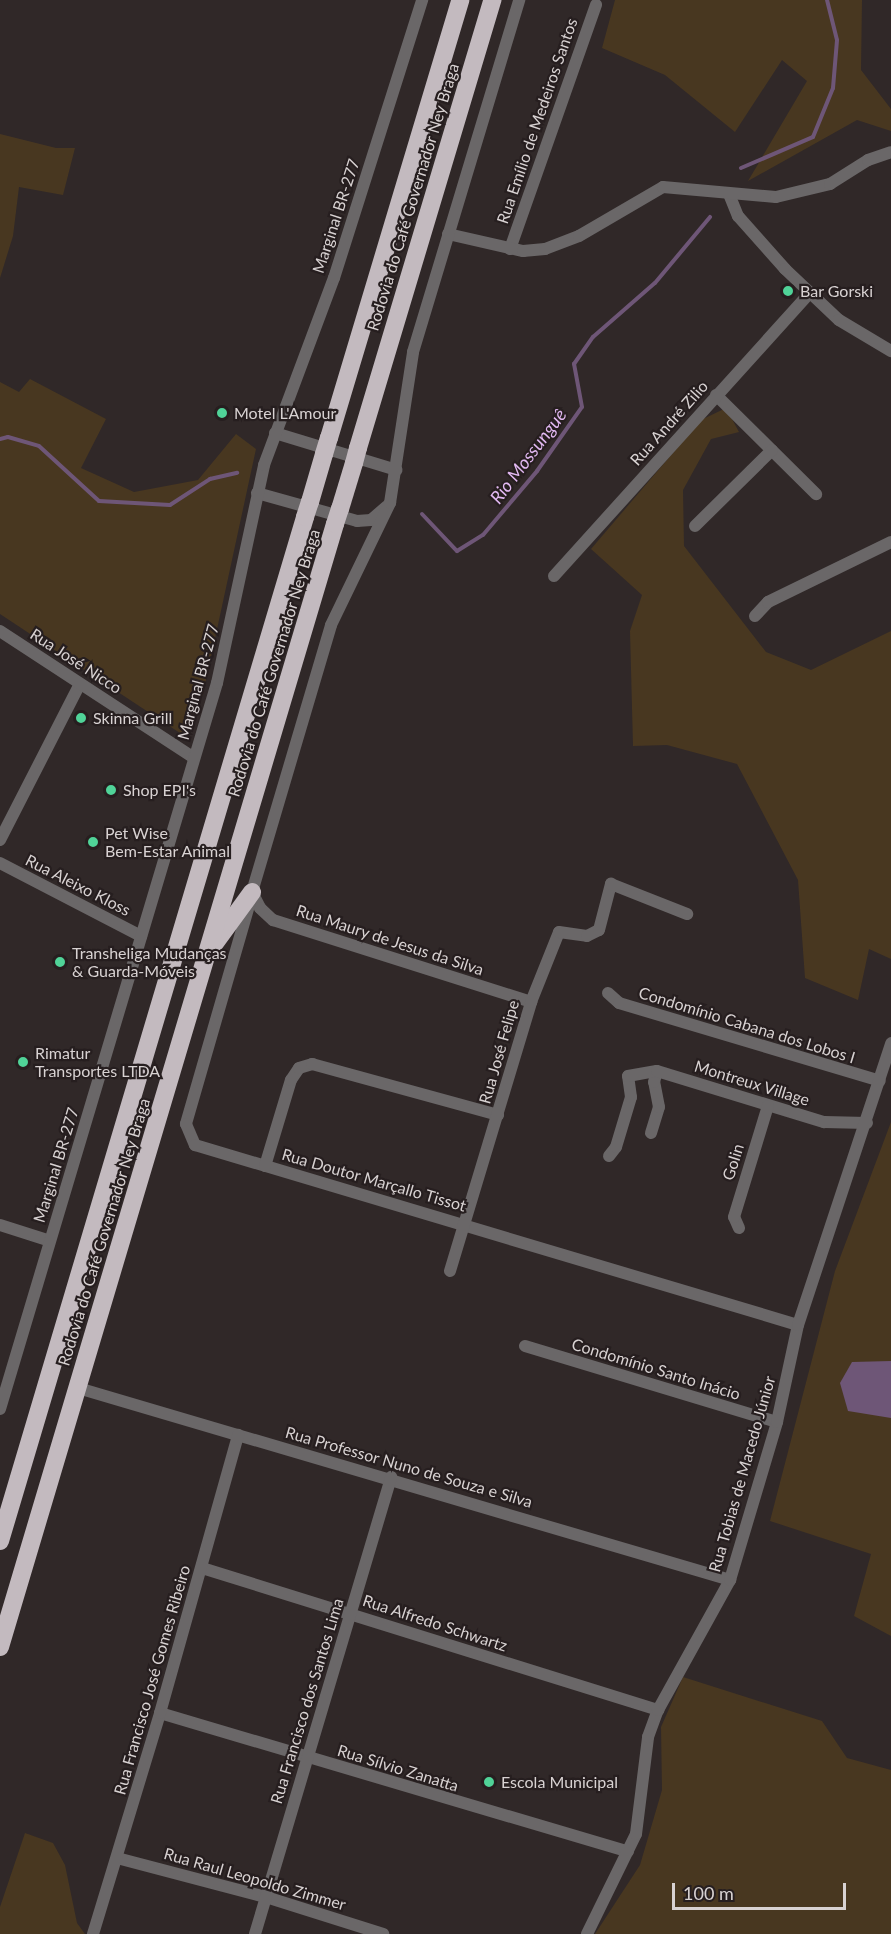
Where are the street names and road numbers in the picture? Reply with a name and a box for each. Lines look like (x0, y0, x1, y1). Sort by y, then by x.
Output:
street label: Rua Emílio de Medeiros Santos (493, 16, 581, 226)
street label: Rodovia do Café Governador Ney Braga (363, 61, 463, 333)
street label: Marginal BR-277 (308, 156, 364, 276)
street label: Rua André Zilio (626, 377, 712, 469)
street label: Rodovia do Café Governador Ney Braga (224, 527, 324, 799)
street label: Marginal BR-277 (173, 622, 223, 742)
street label: Rua José Nicco (26, 624, 126, 698)
street label: Rua Aleixo Kloss (22, 850, 134, 920)
street label: Rua Maury de Jesus da Silva (293, 900, 487, 980)
street label: Condomínio Cabana dos Lobos I (636, 983, 858, 1067)
street label: Rua José Felipe (475, 998, 523, 1106)
street label: Montreux Village (692, 1056, 812, 1110)
street label: Rodovia do Café Governador Ney Braga (54, 1096, 154, 1368)
street label: Marginal BR-277 (29, 1105, 83, 1225)
street label: Golin (718, 1141, 748, 1183)
street label: Rua Doutor Marçallo Tissot (279, 1144, 469, 1216)
street label: Condomínio Santo Inácio (569, 1334, 743, 1404)
street label: Rua Tobias de Macedo Júnior (705, 1373, 779, 1575)
street label: Rua Professor Nuno de Souza e Silva (283, 1422, 535, 1512)
street label: Rua Francisco José Gomes Ribeiro (110, 1563, 194, 1797)
street label: Rua Alfredo Schwartz (360, 1590, 510, 1656)
street label: Rua Francisco dos Santos Lima (267, 1596, 347, 1806)
street label: Rua Sílvio Zanatta (335, 1740, 461, 1796)
street label: Rua Raul Leopoldo Zimmer (162, 1844, 348, 1914)

